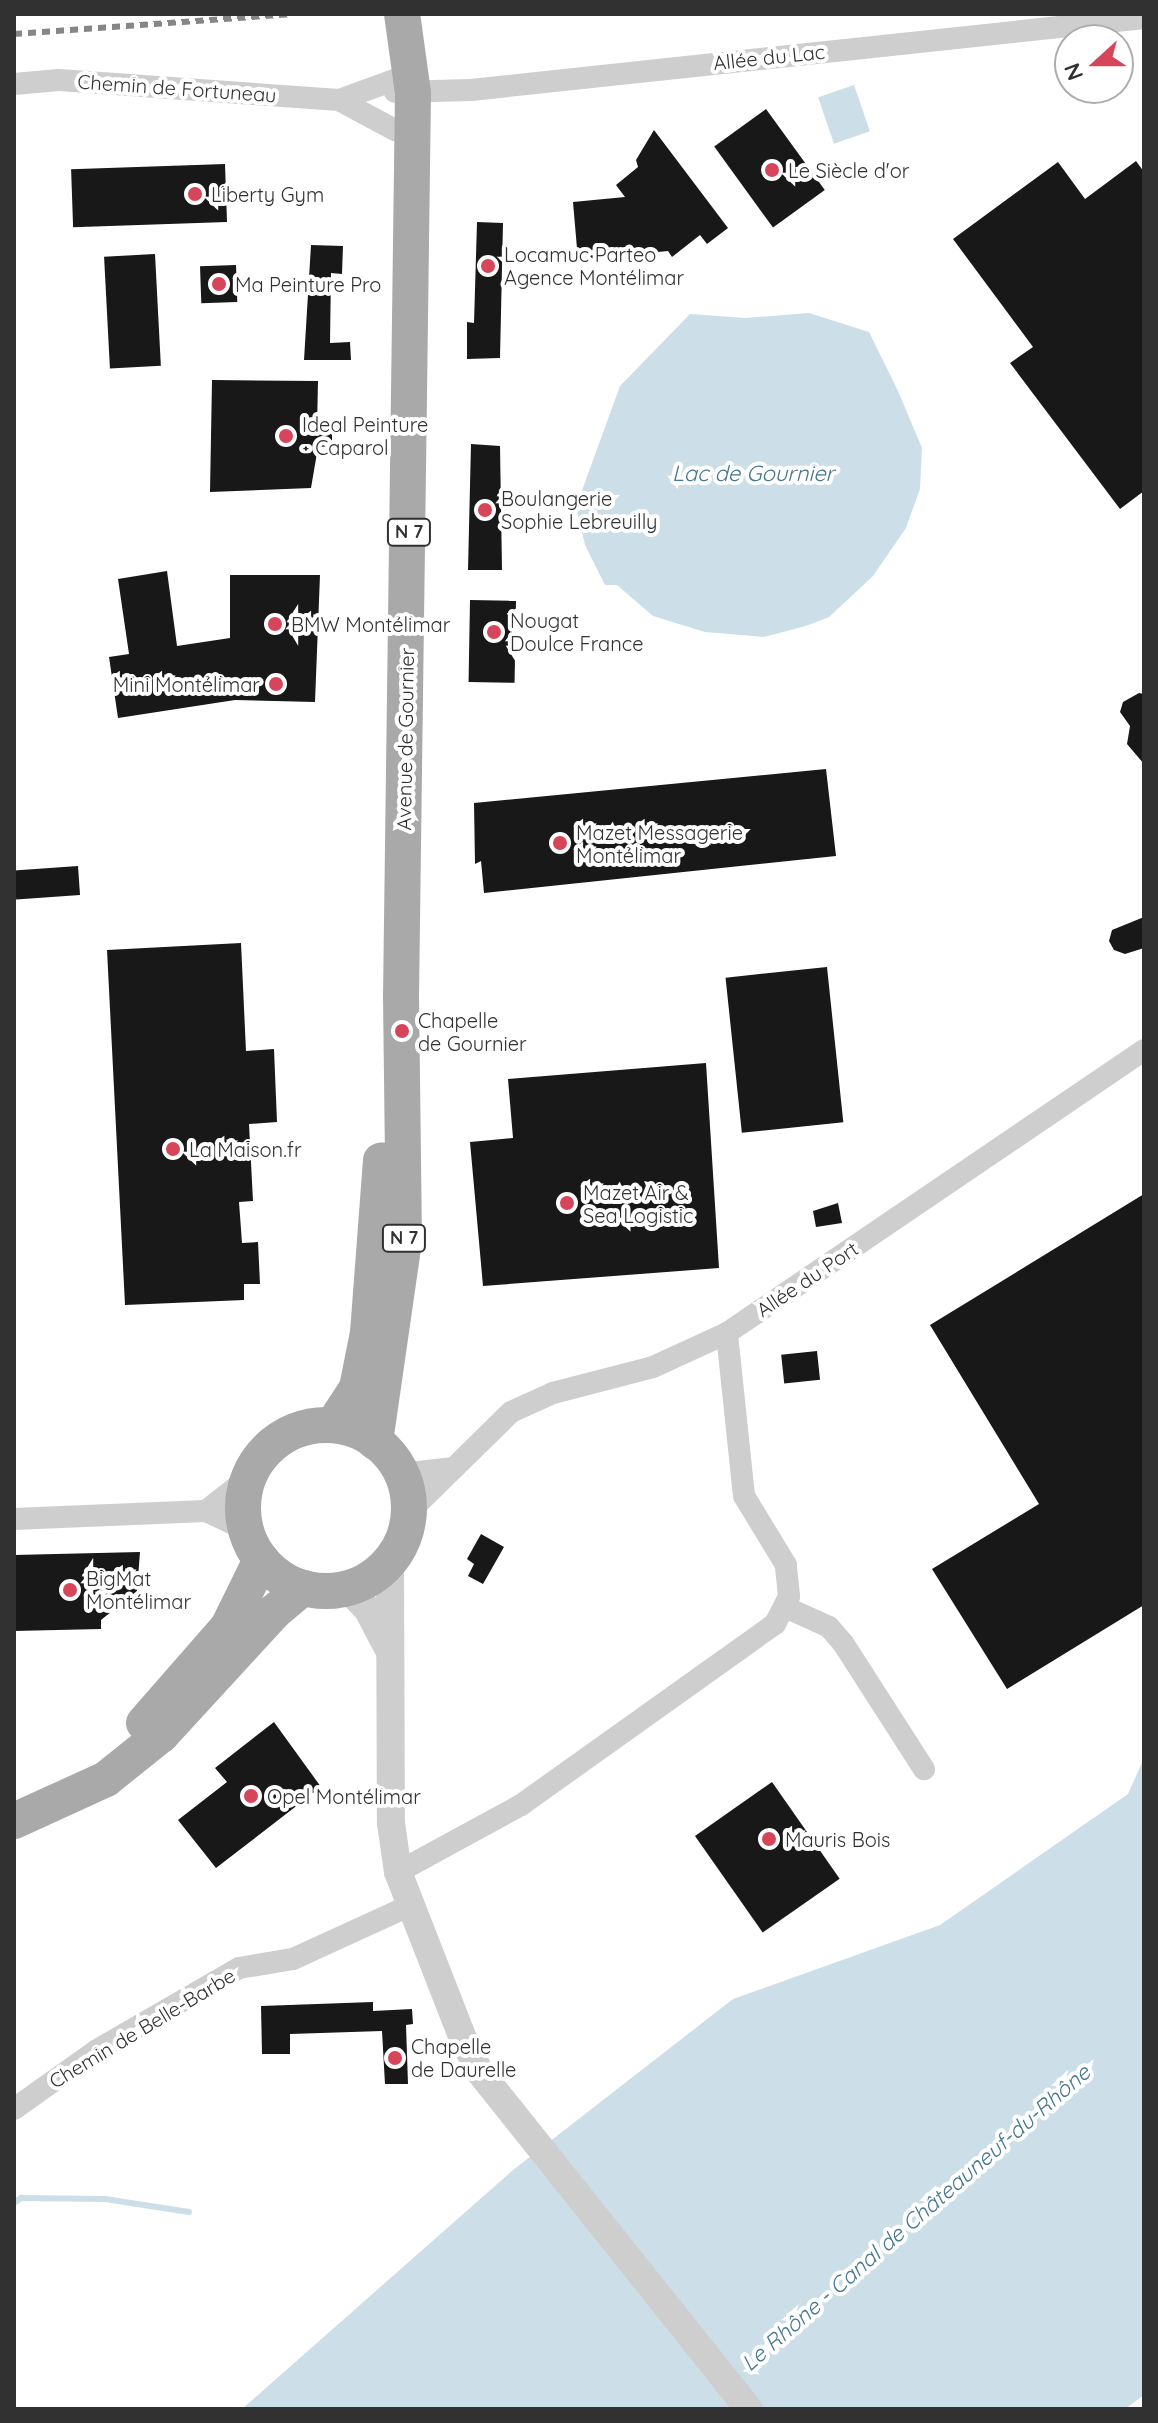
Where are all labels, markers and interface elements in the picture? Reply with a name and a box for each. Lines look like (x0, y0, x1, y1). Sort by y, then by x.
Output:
north arrow (1054, 24, 1134, 104)
street label: Allée du Lac (712, 39, 826, 75)
text: N (1057, 59, 1089, 84)
street label: Chemin de Fortuneau (77, 69, 277, 107)
place label: Le Siècle d'or (788, 158, 909, 182)
marker: Le Siècle d'or (763, 161, 781, 179)
place label: Liberty Gym (211, 182, 324, 206)
marker: Liberty Gym (186, 185, 204, 203)
place label: Locamuc Parteo Agence Montélimar (504, 242, 684, 289)
marker: Locamuc Parteo Agence Montélimar (479, 257, 497, 275)
place label: Ma Peinture Pro (235, 272, 381, 296)
marker: Ma Peinture Pro (210, 275, 228, 293)
place label: Ideal Peinture - Caparol (302, 412, 428, 459)
marker: Ideal Peinture - Caparol (277, 427, 295, 445)
water label: Lac de Gournier (672, 461, 834, 487)
place label: Boulangerie Sophie Lebreuilly (501, 486, 657, 533)
marker: Boulangerie Sophie Lebreuilly (476, 501, 494, 519)
road number: N 7 (385, 518, 433, 546)
place label: Nougat Doulce France (510, 608, 643, 655)
place label: BMW Montélimar (291, 612, 450, 636)
marker: BMW Montélimar (266, 615, 284, 633)
marker: Nougat Doulce France (485, 623, 503, 641)
street label: Avenue de Gournier (391, 647, 419, 831)
place label: Mini Montélimar (113, 672, 260, 696)
marker: Mini Montélimar (267, 675, 285, 693)
place label: Mazet Messagerie Montélimar (576, 820, 743, 867)
marker: Mazet Messagerie Montélimar (551, 834, 569, 852)
place label: Chapelle de Gournier (418, 1008, 527, 1055)
marker: Chapelle de Gournier (393, 1022, 411, 1040)
place label: La Maison.fr (189, 1137, 302, 1161)
marker: La Maison.fr (164, 1140, 182, 1158)
place label: Mazet Air & Sea Logistic (583, 1180, 693, 1227)
marker: Mazet Air & Sea Logistic (558, 1194, 576, 1212)
road number: N 7 (380, 1224, 428, 1252)
street label: Allée du Port (752, 1236, 862, 1322)
place label: BigMat Montélimar (86, 1566, 191, 1613)
marker: BigMat Montélimar (61, 1581, 79, 1599)
place label: Opel Montélimar (267, 1784, 421, 1808)
marker: Opel Montélimar (242, 1787, 260, 1805)
place label: Mauris Bois (785, 1827, 890, 1851)
marker: Mauris Bois (760, 1830, 778, 1848)
street label: Chemin de Belle-Barbe (45, 1963, 239, 2093)
place label: Chapelle de Daurelle (411, 2034, 516, 2081)
marker: Chapelle de Daurelle (386, 2049, 404, 2067)
water label: Le Rhône - Canal de Châteauneuf-du-Rhône (736, 2059, 1096, 2377)

